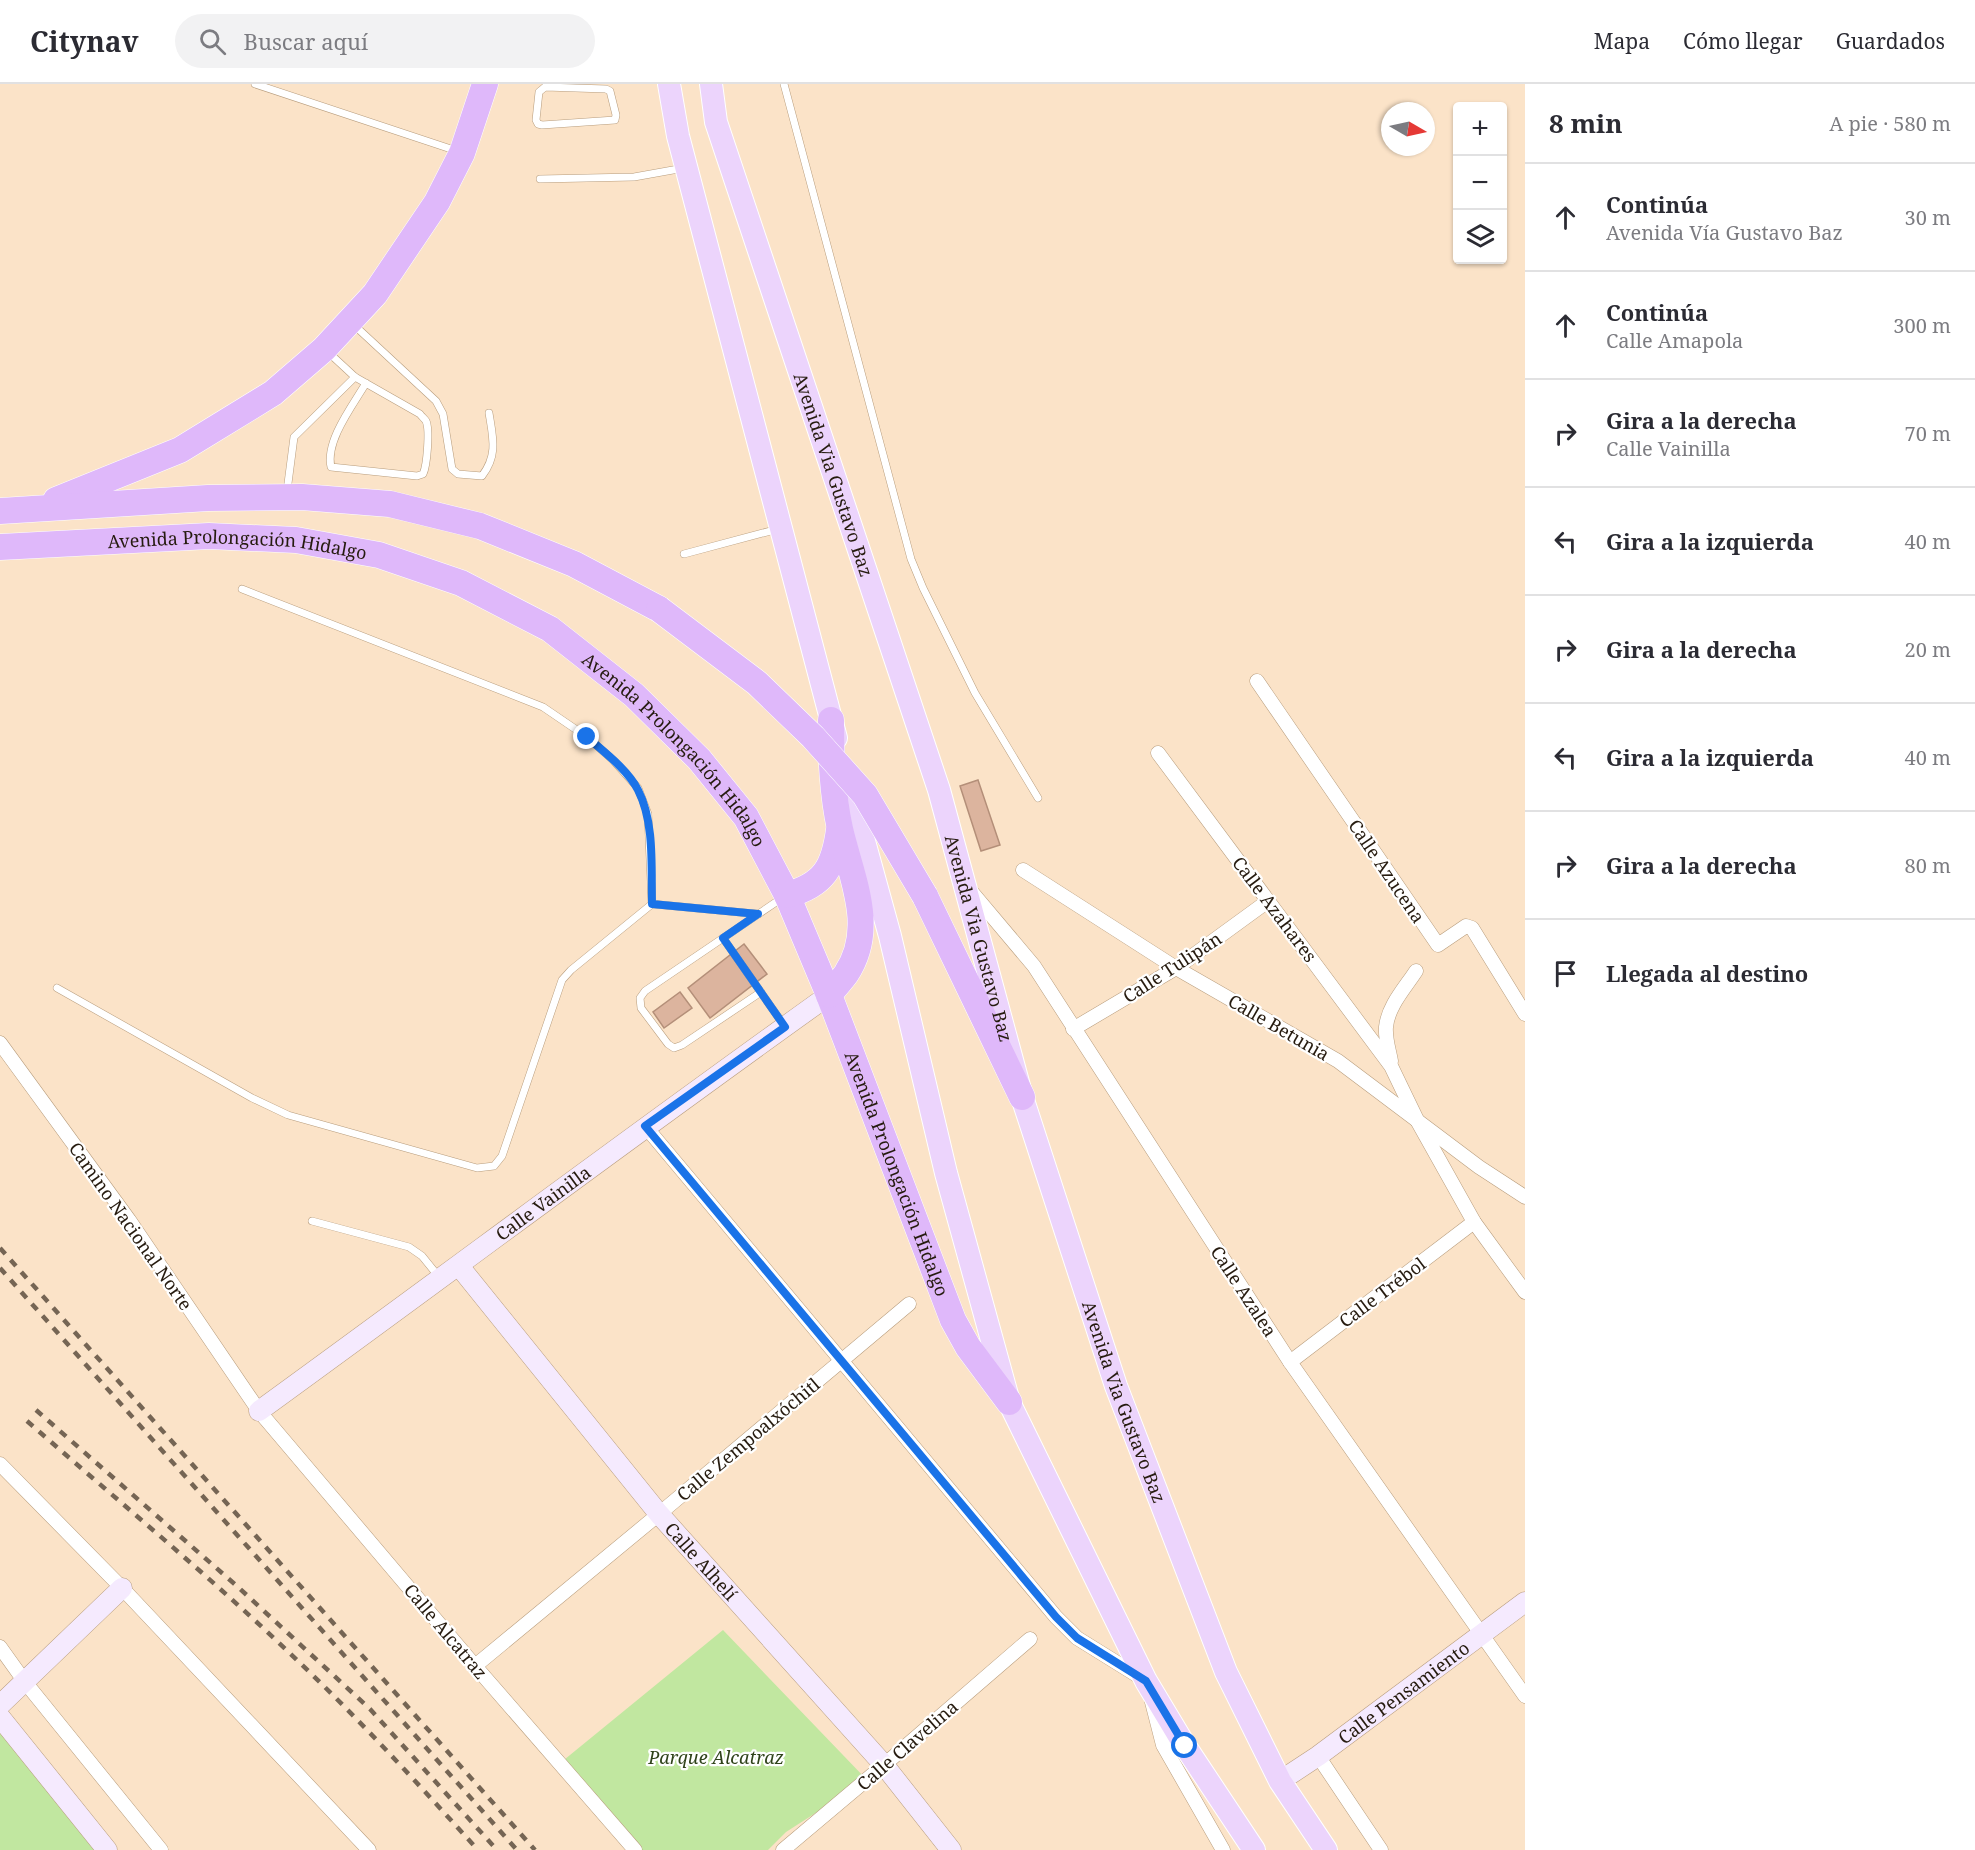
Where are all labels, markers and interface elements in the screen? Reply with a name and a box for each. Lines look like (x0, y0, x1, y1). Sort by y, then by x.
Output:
search box (175, 14, 595, 68)
text: Citynav (30, 22, 139, 60)
icon: search (196, 25, 229, 58)
text: Buscar aquí (244, 26, 368, 56)
text: Mapa (1594, 27, 1650, 55)
text: Cómo llegar (1683, 27, 1803, 55)
text: Guardados (1836, 27, 1945, 55)
north arrow (1381, 102, 1435, 156)
map controls (1453, 102, 1507, 264)
button: + (1453, 102, 1507, 156)
text: 8 min (1549, 105, 1623, 141)
text: A pie · 580 m (1829, 110, 1951, 137)
button: − (1453, 156, 1507, 210)
text: Continúa (1606, 189, 1708, 219)
icon: ahead (1549, 201, 1582, 234)
text: 30 m (1905, 204, 1951, 231)
button: layers (1453, 210, 1507, 264)
text: Avenida Vía Gustavo Baz (1606, 219, 1843, 246)
text: Continúa (1606, 297, 1708, 327)
icon: ahead (1549, 309, 1582, 342)
text: 300 m (1893, 312, 1951, 339)
text: Calle Amapola (1606, 327, 1743, 354)
street label: Avenida Via Gustavo Baz (789, 370, 879, 579)
text: Gira a la derecha (1606, 405, 1797, 435)
icon: right (1549, 417, 1582, 450)
text: 70 m (1905, 420, 1951, 447)
text: Calle Vainilla (1606, 435, 1731, 462)
street label: Avenida Prolongación Hidalgo (107, 524, 369, 565)
icon: left (1549, 525, 1582, 558)
text: Gira a la izquierda (1606, 526, 1814, 556)
text: 40 m (1905, 528, 1951, 555)
icon: right (1549, 633, 1582, 666)
text: Gira a la derecha (1606, 634, 1797, 664)
text: 20 m (1905, 636, 1951, 663)
street label: Avenida Prolongación Hidalgo (577, 647, 771, 851)
route end (573, 723, 599, 749)
icon: left (1549, 741, 1582, 774)
text: Gira a la izquierda (1606, 742, 1814, 772)
text: 40 m (1905, 744, 1951, 771)
street label: Calle Azucena (1343, 814, 1431, 928)
street label: Avenida Via Gustavo Baz (940, 832, 1018, 1044)
icon: right (1549, 849, 1582, 882)
text: Gira a la derecha (1606, 850, 1797, 880)
street label: Calle Azahares (1227, 851, 1323, 967)
text: 80 m (1905, 852, 1951, 879)
street label: Calle Tulipán (1118, 926, 1226, 1008)
icon: arrive (1549, 957, 1582, 990)
text: Llegada al destino (1606, 958, 1808, 988)
street label: Calle Betunia (1224, 988, 1334, 1066)
street label: Avenida Prolongación Hidalgo (840, 1048, 955, 1300)
street label: Camino Nacional Norte (64, 1137, 198, 1315)
street label: Calle Vainilla (490, 1160, 595, 1246)
street label: Calle Azalea (1206, 1241, 1282, 1341)
street label: Calle Trébol (1334, 1251, 1431, 1333)
street label: Avenida Via Gustavo Baz (1077, 1298, 1172, 1506)
street label: Calle Zempoalxóchitl (671, 1372, 825, 1506)
street label: Calle Alhelí (660, 1517, 743, 1606)
street label: Calle Alcatraz (399, 1578, 493, 1684)
street label: Calle Pensamiento (1333, 1636, 1474, 1749)
street label: Calle Clavelina (851, 1694, 963, 1796)
route start (1171, 1732, 1197, 1758)
park label: Parque Alcatraz (647, 1745, 784, 1769)

